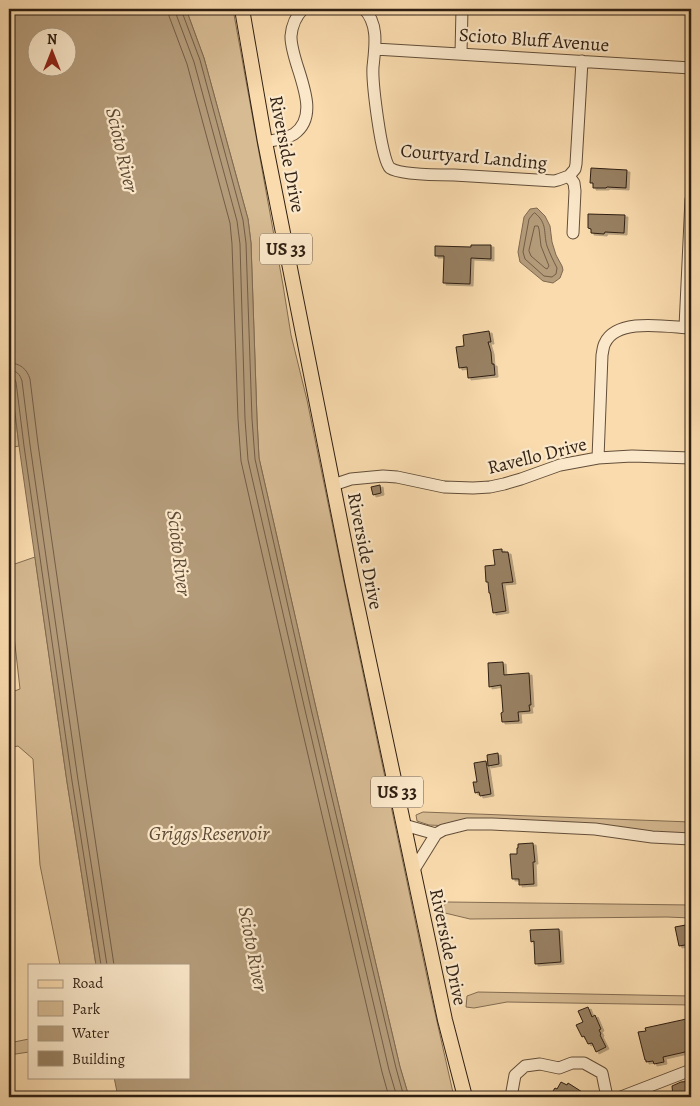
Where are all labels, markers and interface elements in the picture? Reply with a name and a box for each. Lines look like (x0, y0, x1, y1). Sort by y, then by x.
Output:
street label: Scioto Bluff Avenue (458, 22, 610, 58)
north arrow (28, 28, 78, 78)
text: N (47, 30, 57, 49)
street label: Riverside Drive (263, 93, 311, 215)
water label: Scioto River (99, 105, 145, 196)
street label: Courtyard Landing (400, 138, 549, 176)
road number: US 33 (260, 233, 312, 264)
street label: Ravello Drive (485, 431, 589, 481)
street label: Riverside Drive (341, 490, 389, 612)
water label: Scioto River (160, 509, 198, 598)
road number: US 33 (371, 776, 423, 808)
water label: Griggs Reservoir (149, 820, 270, 847)
street label: Riverside Drive (423, 886, 473, 1008)
water label: Scioto River (232, 904, 275, 995)
legend (28, 964, 190, 1078)
text: Road (72, 973, 104, 993)
text: Park (72, 999, 101, 1019)
text: Water (71, 1023, 109, 1043)
text: Building (72, 1049, 125, 1069)

